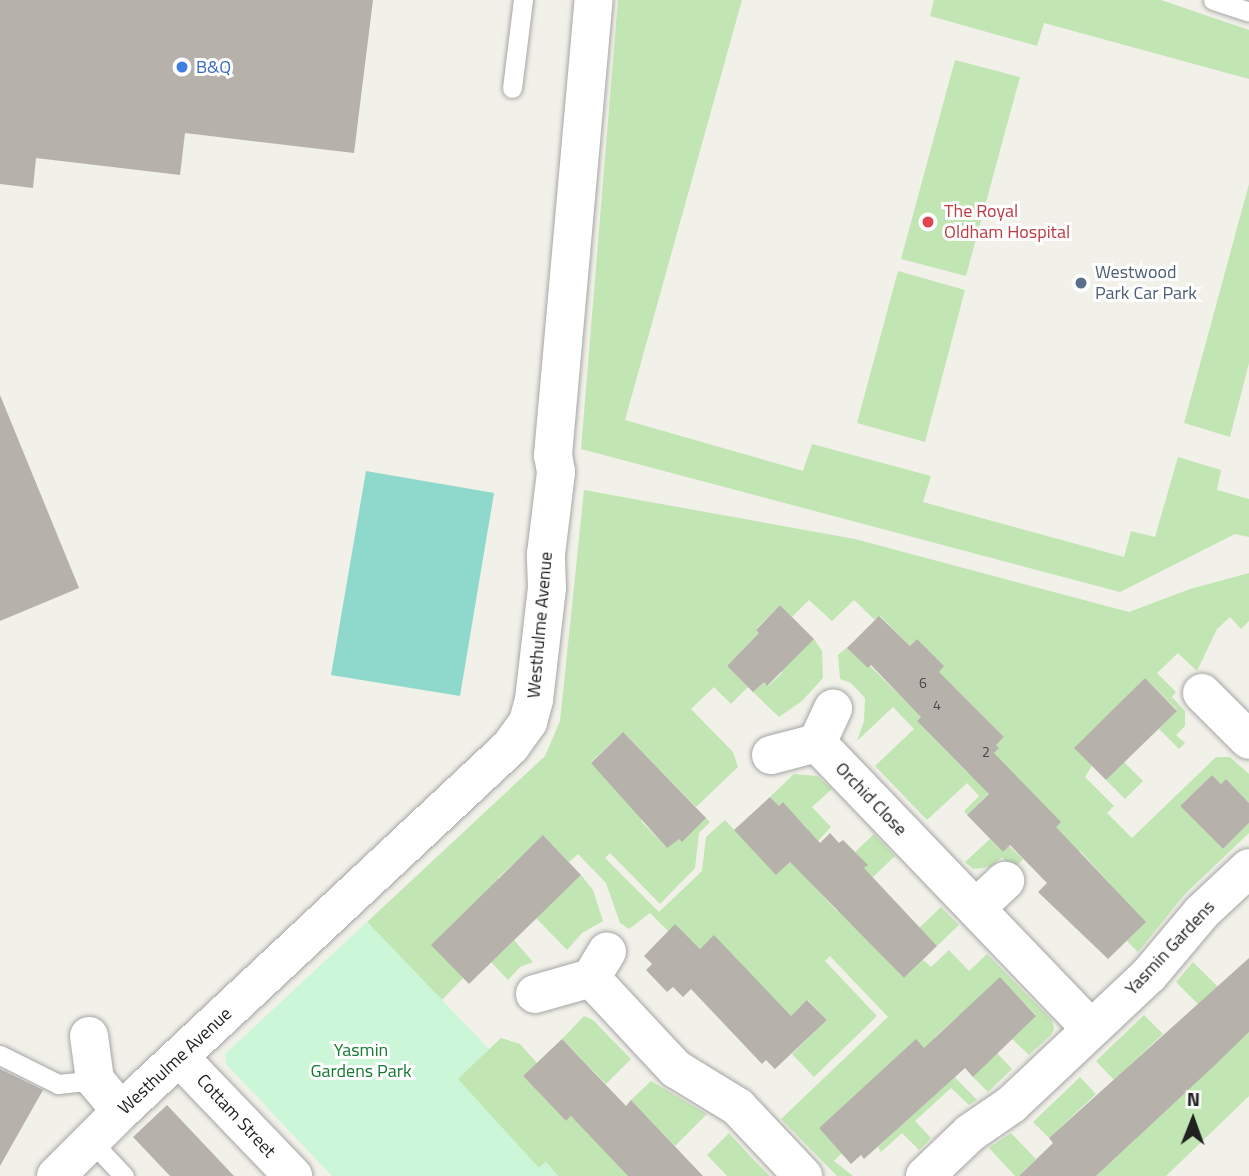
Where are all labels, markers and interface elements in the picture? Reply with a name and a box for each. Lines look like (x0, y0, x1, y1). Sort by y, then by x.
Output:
place label: B&Q (196, 56, 231, 78)
marker: B&Q (174, 59, 190, 75)
place label: The Royal Oldham Hospital (944, 201, 1070, 244)
marker: The Royal Oldham Hospital (918, 212, 938, 232)
place label: Westwood Park Car Park (1095, 262, 1197, 304)
marker: Westwood Park Car Park (1073, 275, 1089, 291)
street label: Westhulme Avenue (523, 551, 557, 699)
house number: 6 (919, 675, 927, 691)
house number: 4 (933, 697, 941, 713)
house number: 2 (982, 744, 990, 760)
street label: Orchid Close (831, 758, 911, 840)
street label: Yasmin Gardens (1121, 896, 1219, 1000)
street label: Westhulme Avenue (114, 1003, 236, 1119)
park label: Yasmin Gardens Park (310, 1040, 412, 1082)
street label: Cottam Street (192, 1070, 280, 1162)
text: N (1187, 1084, 1200, 1113)
north arrow (1158, 1085, 1228, 1155)

